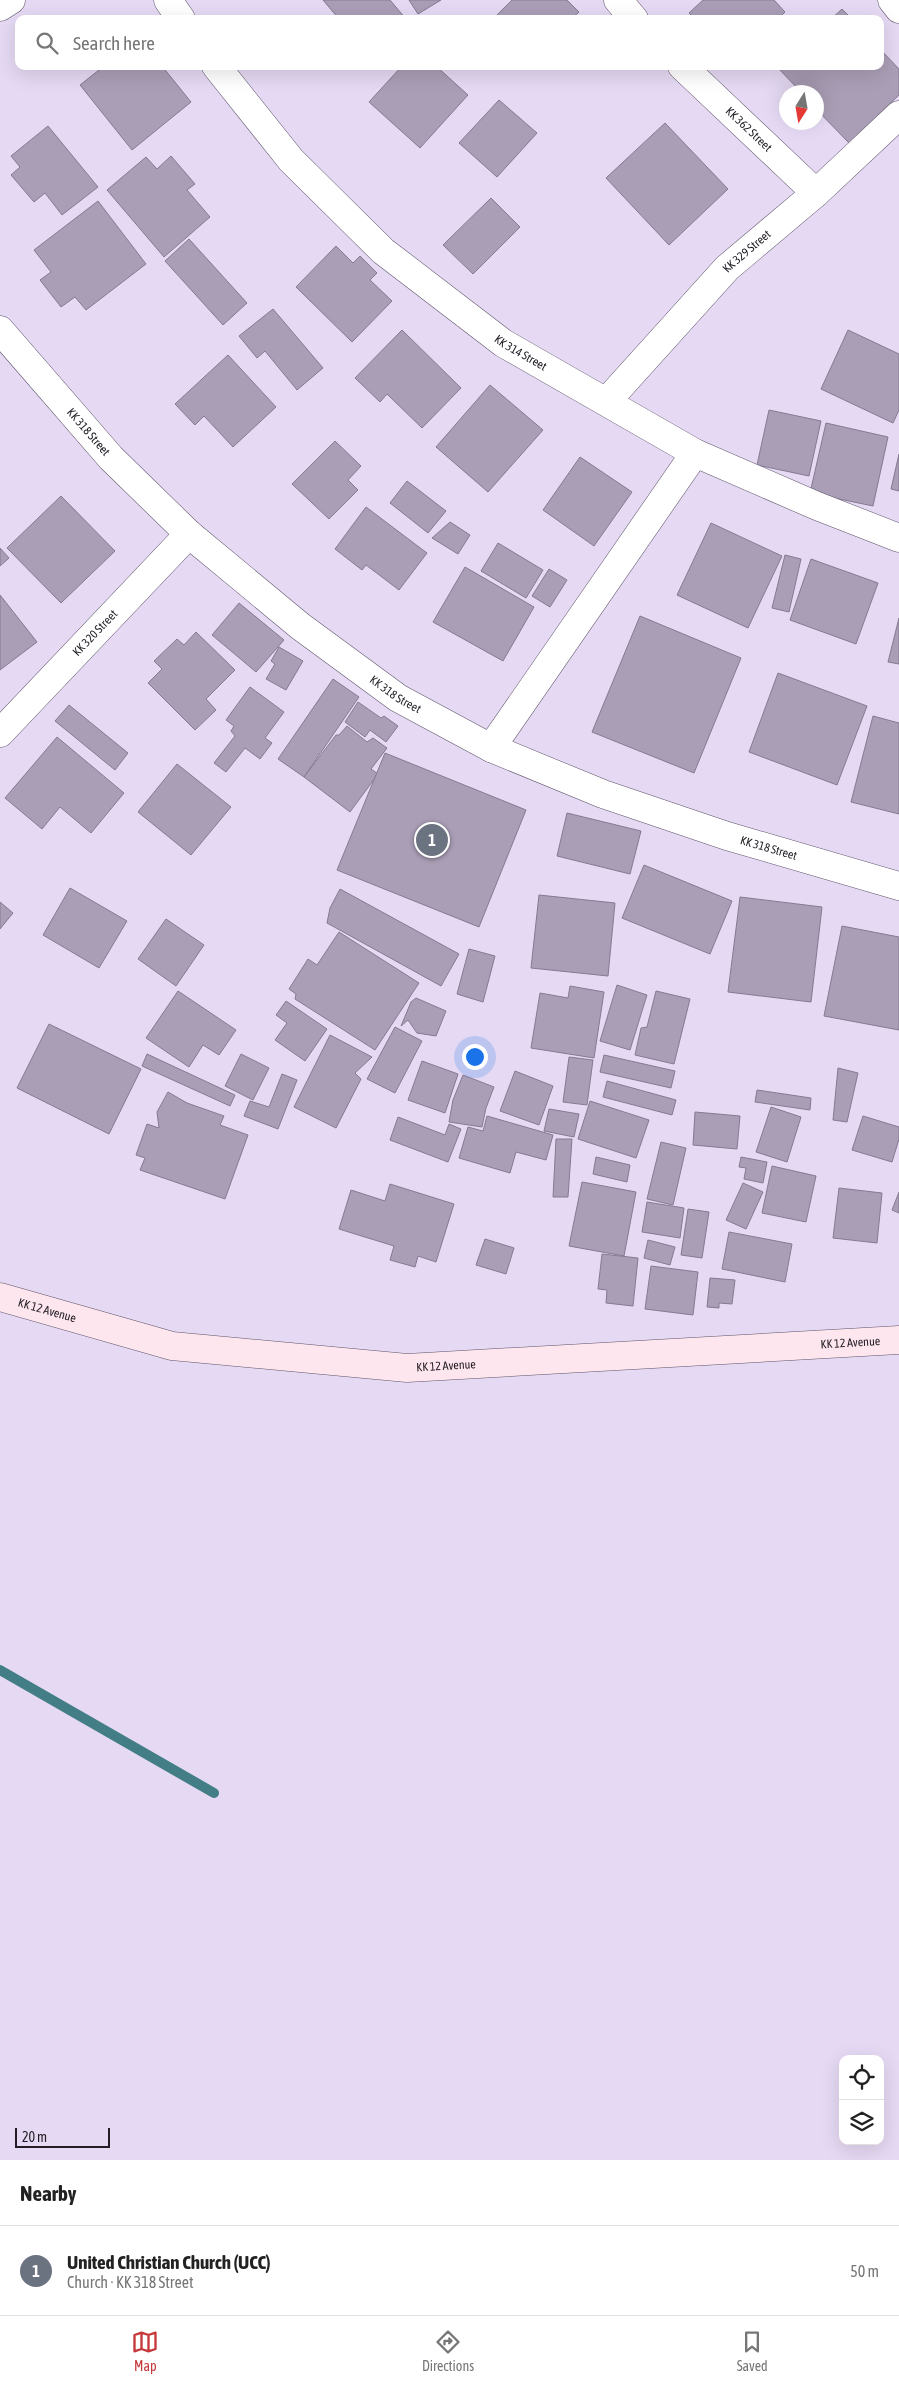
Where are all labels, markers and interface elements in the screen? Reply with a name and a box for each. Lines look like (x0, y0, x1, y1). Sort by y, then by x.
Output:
search box (15, 15, 884, 70)
icon: search (33, 29, 61, 57)
text: Search here (73, 32, 155, 54)
north arrow (779, 85, 824, 130)
street label: KK 362 Street (723, 104, 775, 155)
street label: KK 329 Street (720, 227, 774, 275)
street label: KK 314 Street (492, 332, 550, 374)
street label: KK 318 Street (64, 405, 113, 459)
street label: KK 320 Street (70, 607, 121, 659)
street label: KK 318 Street (367, 673, 424, 716)
pin: 1 (416, 821, 448, 859)
street label: KK 318 Street (739, 833, 799, 863)
your location (462, 1044, 488, 1070)
street label: KK 12 Avenue (17, 1296, 78, 1325)
street label: KK 12 Avenue (820, 1334, 881, 1351)
street label: KK 12 Avenue (416, 1357, 476, 1374)
map controls (839, 2055, 884, 2145)
button: locate (839, 2055, 884, 2100)
button: layers (839, 2100, 884, 2145)
scale bar (15, 2125, 110, 2148)
text: 20 m (22, 2129, 47, 2145)
text: Nearby (20, 2181, 76, 2205)
text: United Christian Church (UCC) (67, 2251, 271, 2273)
text: 1 (32, 2262, 40, 2280)
text: 50 m (850, 2262, 879, 2280)
text: Church · KK 318 Street (67, 2273, 194, 2291)
tab: Map (131, 2328, 159, 2374)
tab: Directions (422, 2328, 474, 2374)
tab: Saved (737, 2328, 768, 2374)

